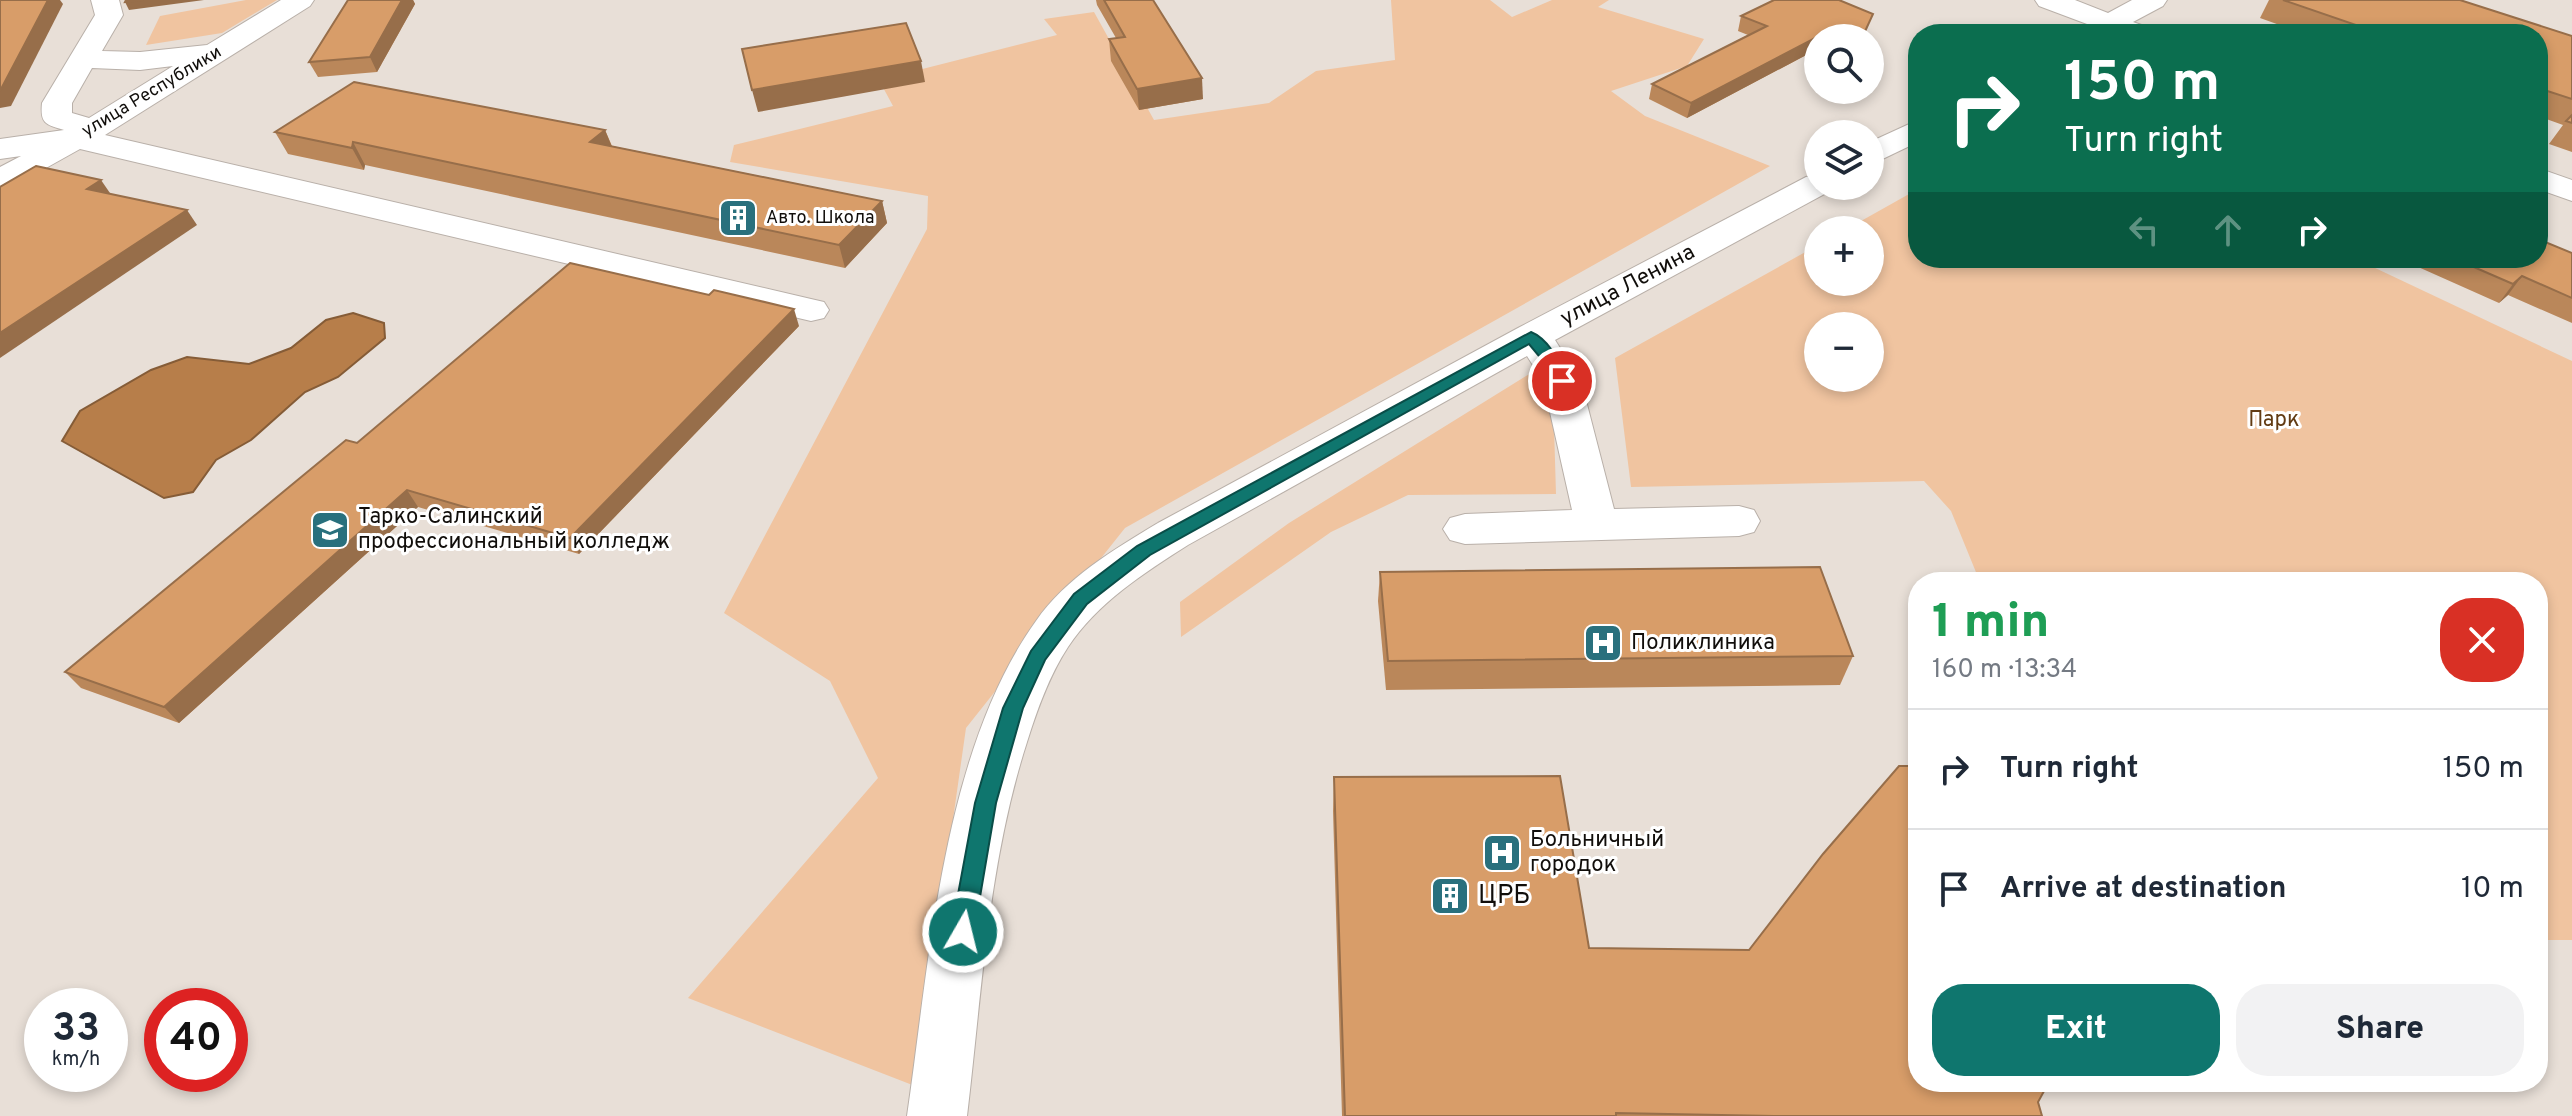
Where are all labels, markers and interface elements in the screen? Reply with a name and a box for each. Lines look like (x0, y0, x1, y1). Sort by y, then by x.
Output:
map controls (1804, 24, 1884, 392)
button: search (1804, 24, 1884, 104)
street label: улица Республики (78, 41, 226, 143)
text: 150 m (2064, 50, 2220, 120)
icon: right (1932, 56, 2036, 160)
text: Turn right (2064, 119, 2223, 165)
button: layers (1804, 120, 1884, 200)
building icon: Авто. Школа (717, 197, 759, 239)
place label: Авто. Школа (766, 207, 874, 230)
icon: left (2122, 208, 2166, 252)
icon: ahead (2206, 208, 2250, 252)
icon: right (2290, 208, 2334, 252)
button: + (1804, 216, 1884, 296)
street label: улица Ленина (1556, 239, 1700, 333)
button: − (1804, 312, 1884, 392)
pin (1528, 347, 1596, 415)
icon: arrive (1540, 359, 1584, 403)
park label: Парк (2248, 407, 2300, 434)
place label: Тарко-Салинский профессиональный колледж (358, 504, 670, 556)
school or university icon: Тарко-Салинский профессиональный колледж (309, 509, 351, 551)
text: 1 min (1932, 594, 2049, 654)
button: close (2440, 598, 2524, 682)
hospital icon: Поликлиника (1582, 622, 1624, 664)
place label: Поликлиника (1631, 630, 1775, 657)
text: 160 m · 13:34 (1932, 654, 2077, 687)
icon: right (1932, 747, 1976, 791)
text: Turn right (2000, 751, 2138, 788)
text: 150 m (2443, 751, 2524, 788)
place label: Больничный городок (1530, 827, 1664, 879)
hospital icon: Больничный городок (1481, 832, 1523, 874)
icon: arrive (1932, 867, 1976, 911)
text: Arrive at destination (2000, 871, 2286, 908)
text: 10 m (2461, 871, 2524, 908)
building icon: ЦРБ (1429, 875, 1471, 917)
place label: ЦРБ (1478, 880, 1530, 913)
position arrow (921, 890, 1005, 974)
button: Exit (1932, 984, 2220, 1076)
button: Share (2236, 984, 2524, 1076)
speed limit sign: 40 (144, 988, 248, 1092)
text: 33 (52, 1005, 100, 1055)
text: km/h (52, 1047, 100, 1073)

